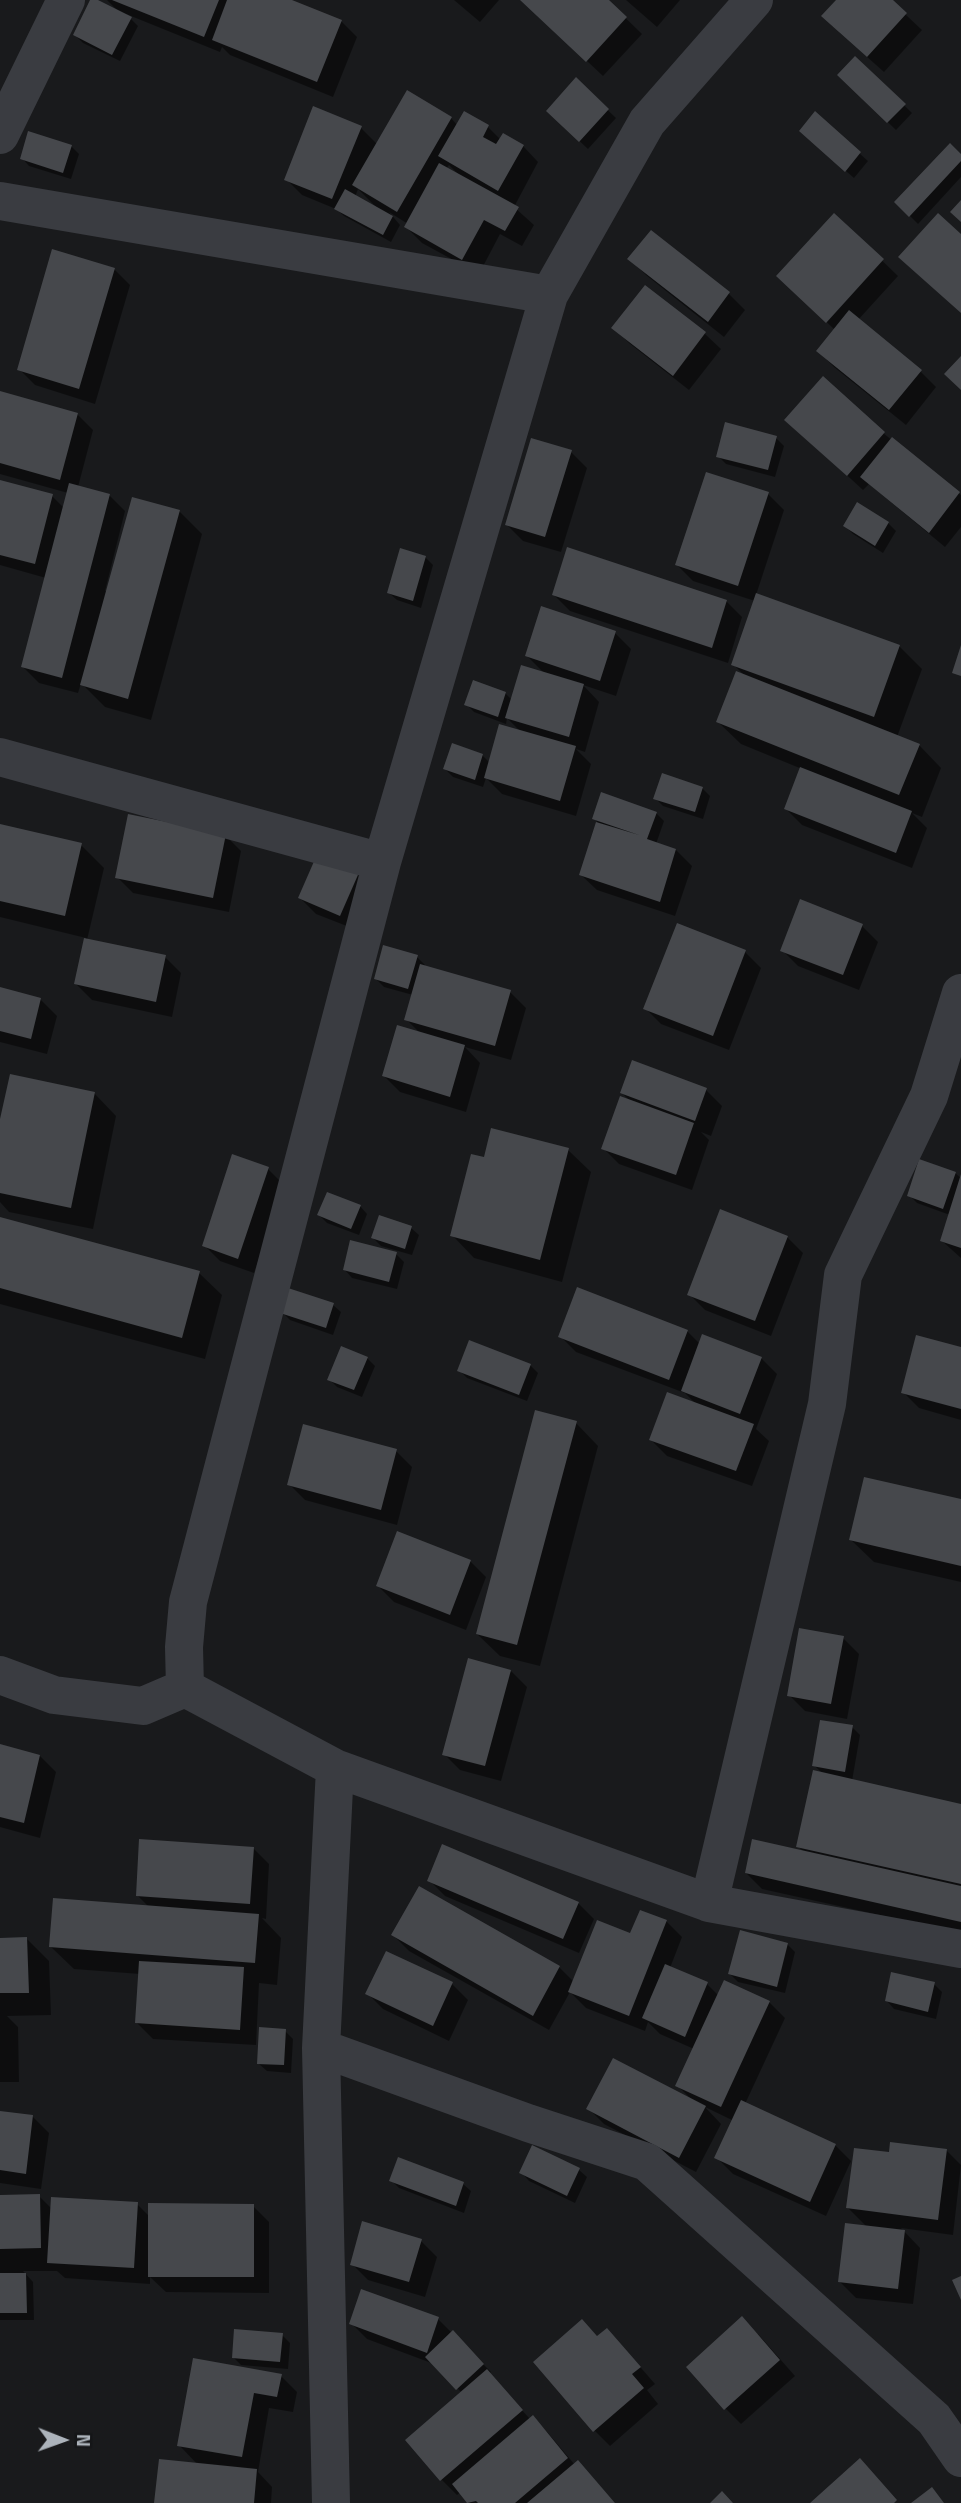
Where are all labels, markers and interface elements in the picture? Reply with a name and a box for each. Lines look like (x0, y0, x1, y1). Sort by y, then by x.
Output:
north arrow (28, 2405, 98, 2475)
text: N (70, 2434, 99, 2447)

